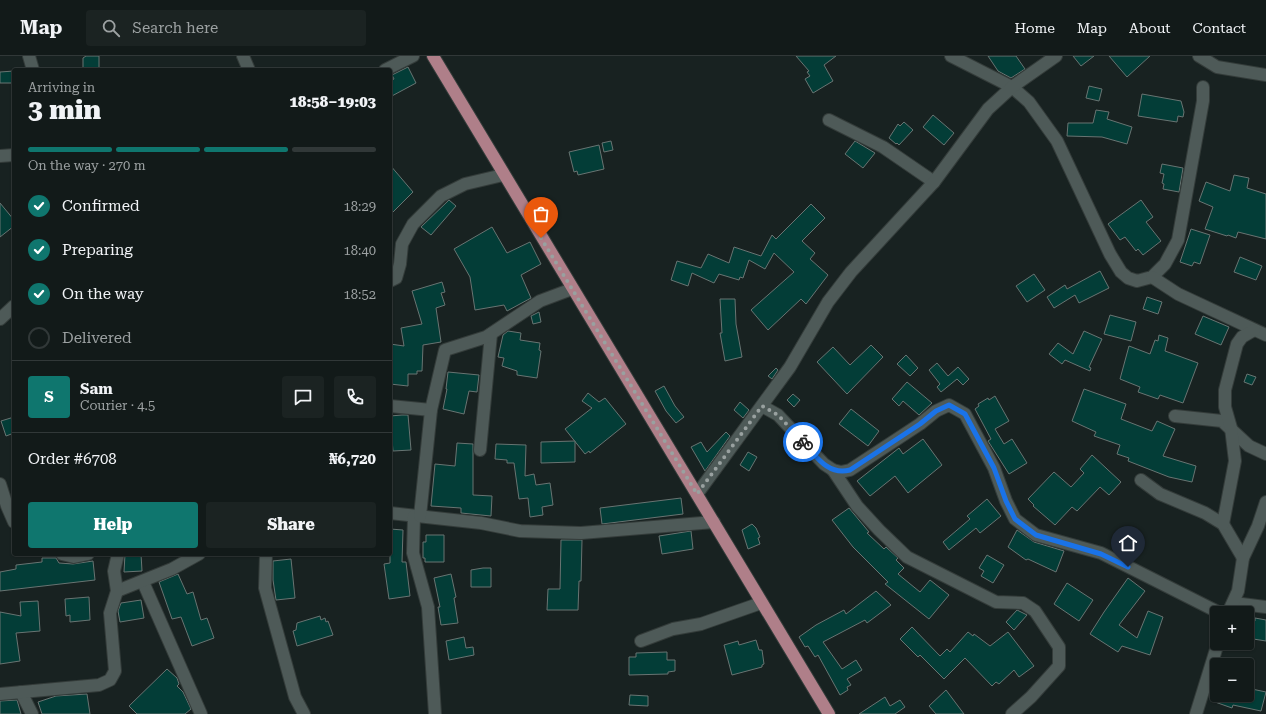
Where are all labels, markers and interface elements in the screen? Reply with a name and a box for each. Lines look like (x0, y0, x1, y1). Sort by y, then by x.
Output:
search box (86, 10, 366, 46)
text: Map (20, 16, 62, 39)
icon: search (100, 17, 122, 39)
text: Search here (132, 19, 218, 37)
text: Home (1014, 20, 1055, 36)
text: Map (1077, 20, 1107, 36)
text: About (1129, 20, 1171, 36)
text: Contact (1193, 20, 1246, 36)
text: Arriving in (28, 80, 95, 95)
text: 18:58–19:03 (290, 93, 376, 111)
text: 3 min (28, 95, 101, 125)
text: On the way · 270 m (28, 158, 145, 173)
icon: check (28, 195, 50, 217)
text: Confirmed (62, 197, 140, 215)
pin (524, 197, 558, 238)
text: 18:29 (344, 199, 376, 214)
icon: bag (530, 203, 552, 225)
icon: check (28, 239, 50, 261)
text: Preparing (62, 241, 133, 259)
text: 18:40 (344, 243, 376, 258)
icon: check (28, 283, 50, 305)
text: On the way (62, 285, 144, 303)
text: 18:52 (344, 287, 376, 302)
text: Delivered (62, 329, 132, 347)
button: chat (282, 376, 324, 418)
button: phone (334, 376, 376, 418)
text: Sam (80, 380, 113, 398)
text: S (44, 388, 54, 406)
text: Courier · 4.5 (80, 398, 155, 413)
courier (783, 422, 823, 462)
icon: bike (792, 431, 814, 453)
text: Order #6708 (28, 450, 117, 468)
text: ₦6,720 (329, 450, 376, 468)
button: Help (28, 502, 198, 548)
button: Share (206, 502, 376, 548)
pin (1111, 526, 1145, 567)
icon: home (1117, 532, 1139, 554)
map controls (1210, 606, 1254, 702)
button: + (1210, 606, 1254, 650)
button: − (1210, 658, 1254, 702)

